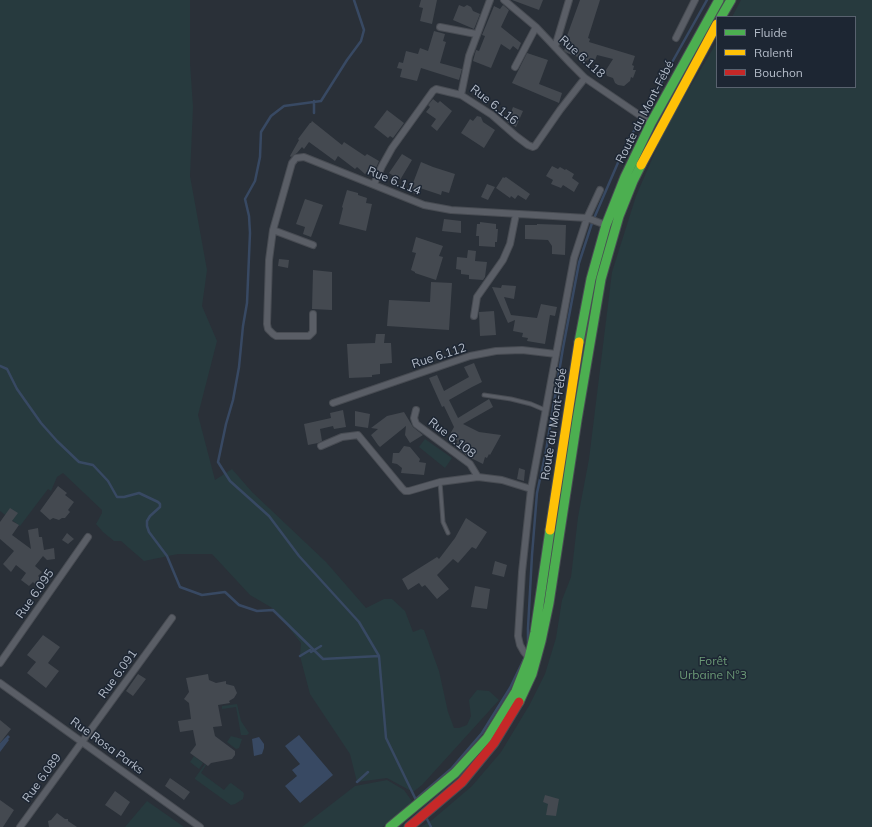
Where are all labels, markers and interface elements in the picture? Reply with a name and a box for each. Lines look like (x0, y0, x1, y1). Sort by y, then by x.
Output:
legend (716, 16, 856, 88)
text: Fluide (754, 25, 787, 40)
street label: Rue 6.118 (556, 33, 608, 81)
text: Ralenti (754, 45, 793, 60)
street label: Route du Mont-Fébé (613, 58, 677, 166)
text: Bouchon (754, 65, 803, 80)
street label: Rue 6.116 (467, 82, 521, 128)
street label: Rue 6.114 (365, 164, 423, 198)
street label: Rue 6.112 (410, 340, 468, 372)
street label: Route du Mont-Fébé (538, 367, 570, 481)
street label: Rue 6.108 (425, 415, 479, 461)
street label: Rue 6.095 (13, 567, 57, 621)
street label: Rue 6.091 (96, 647, 140, 701)
park label: Forêt Urbaine N°3 (679, 654, 747, 682)
street label: Rue Rosa Parks (67, 715, 147, 777)
street label: Rue 6.089 (20, 751, 64, 805)

